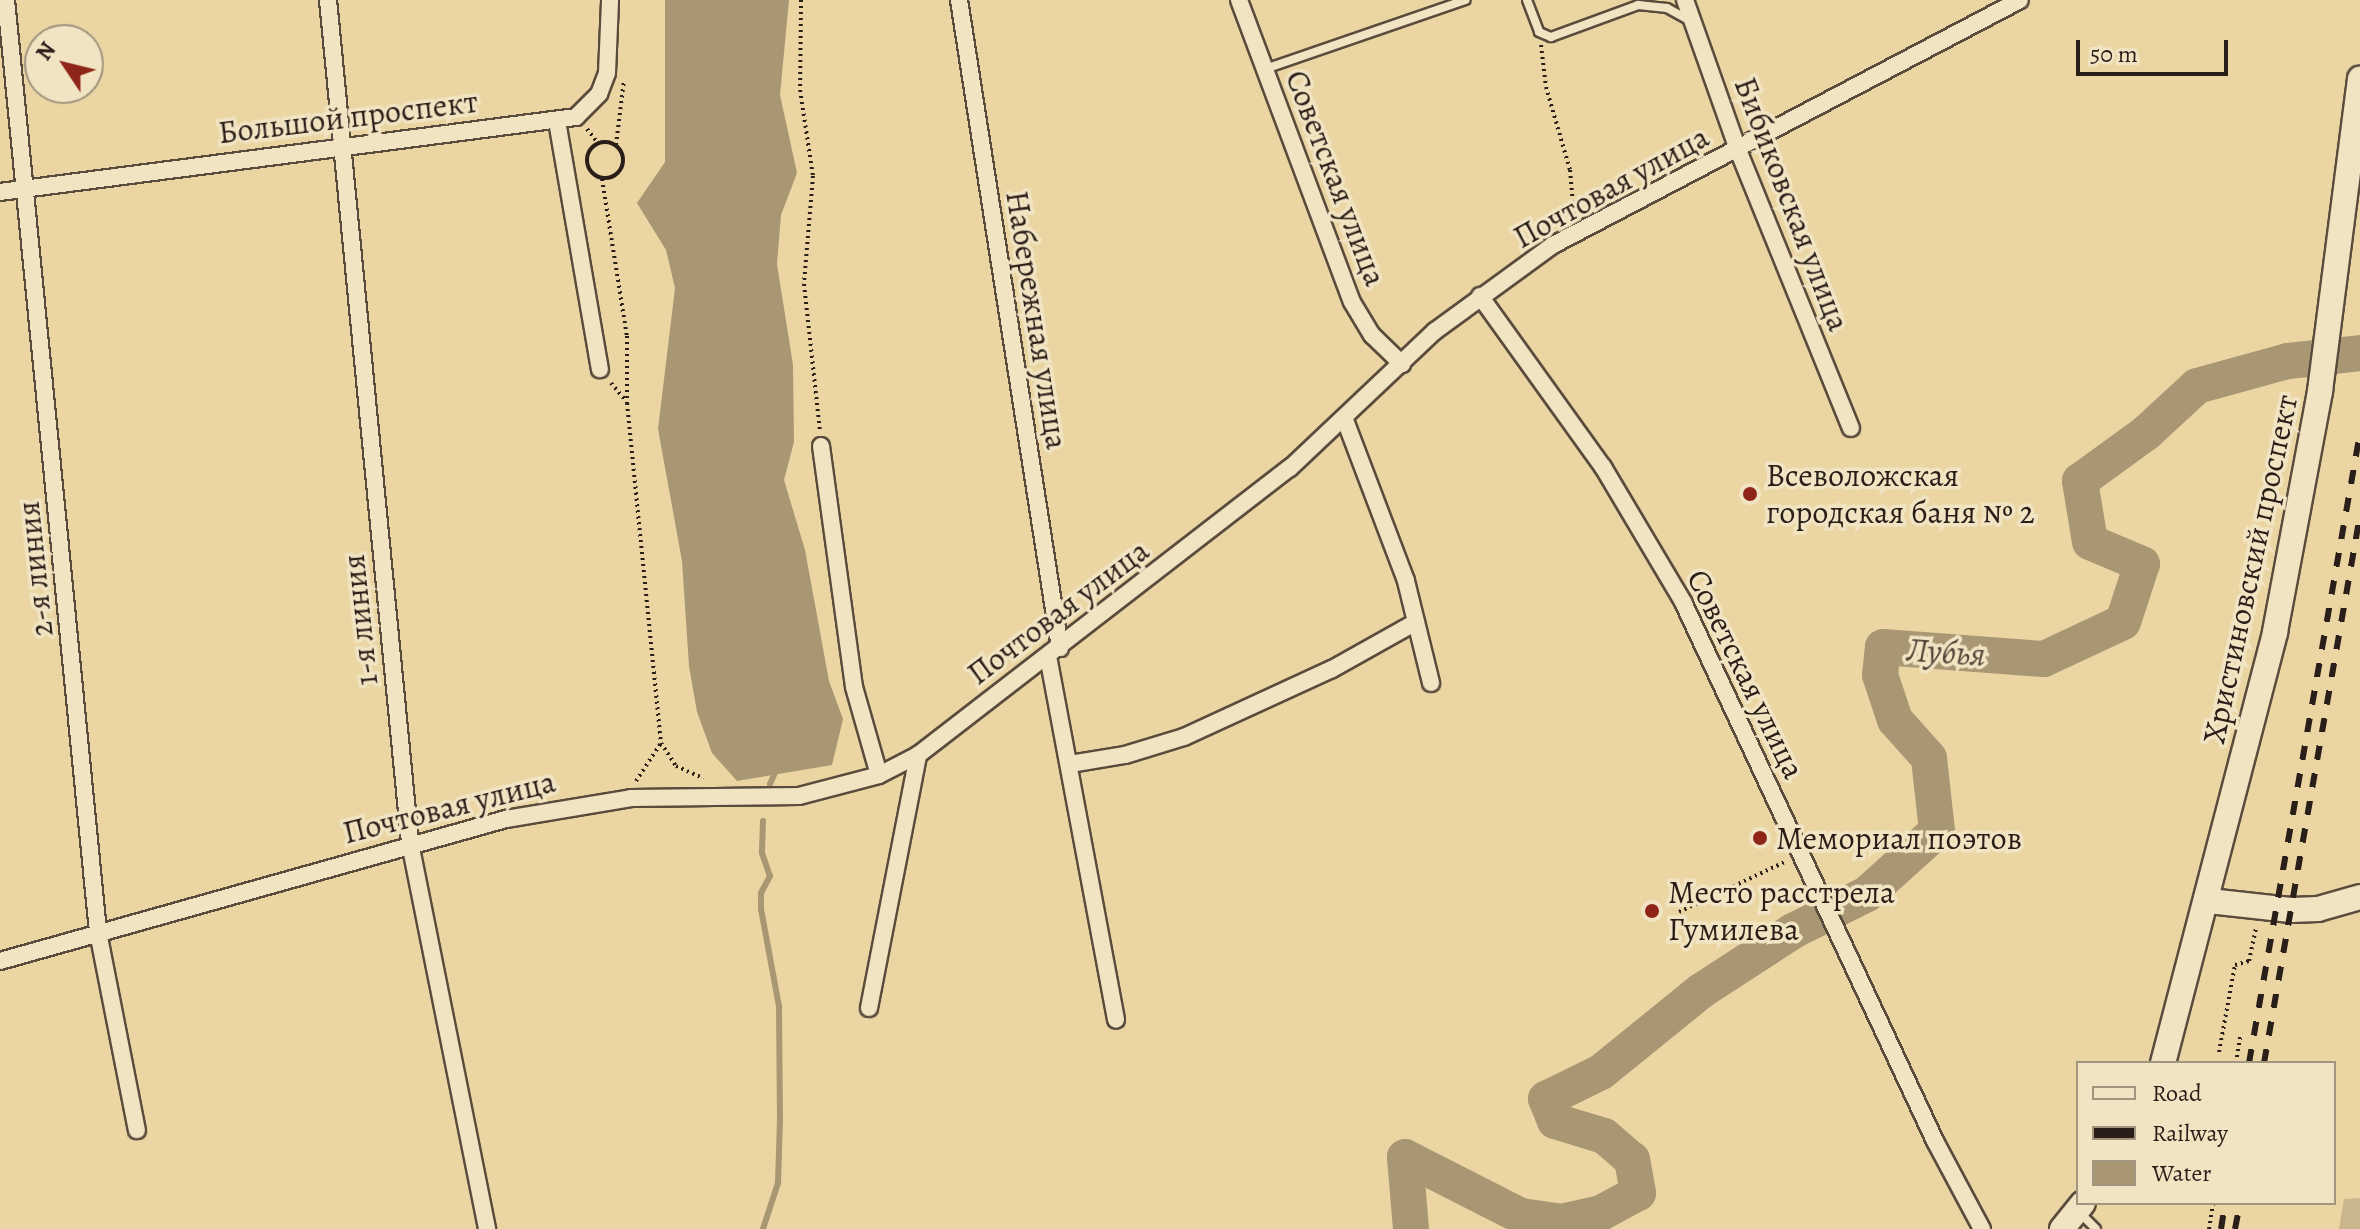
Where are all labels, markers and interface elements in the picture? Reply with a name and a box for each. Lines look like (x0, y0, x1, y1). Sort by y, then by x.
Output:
north arrow (24, 24, 104, 104)
scale bar (2080, 24, 2232, 74)
text: N (29, 36, 63, 67)
text: 50 m (2090, 38, 2138, 70)
street label: Советская улица (1277, 65, 1395, 291)
street label: Бибиковская улица (1726, 72, 1858, 336)
street label: Большой проспект (216, 82, 480, 152)
street label: Почтовая улица (1507, 117, 1715, 257)
street label: Набережная улица (998, 188, 1076, 452)
street label: Христиновский проспект (2194, 391, 2306, 747)
place label: Всеволожская городская баня № 2 (1766, 457, 2035, 532)
marker: Всеволожская городская баня № 2 (1741, 485, 1759, 503)
street label: 2-я линия (9, 499, 61, 639)
street label: Почтовая улица (960, 531, 1156, 693)
street label: 1-я линия (334, 552, 386, 688)
street label: Советская улица (1679, 563, 1813, 785)
water label: Лубья (1905, 629, 1987, 675)
street label: Почтовая улица (339, 762, 559, 852)
place label: Мемориал поэтов (1776, 819, 2022, 857)
marker: Мемориал поэтов (1751, 829, 1769, 847)
place label: Место расстрела Гумилева (1668, 874, 1895, 949)
marker: Место расстрела Гумилева (1643, 902, 1661, 920)
legend (2076, 1061, 2336, 1205)
text: Road (2152, 1077, 2202, 1109)
text: Railway (2152, 1117, 2228, 1149)
text: Water (2152, 1157, 2212, 1189)

